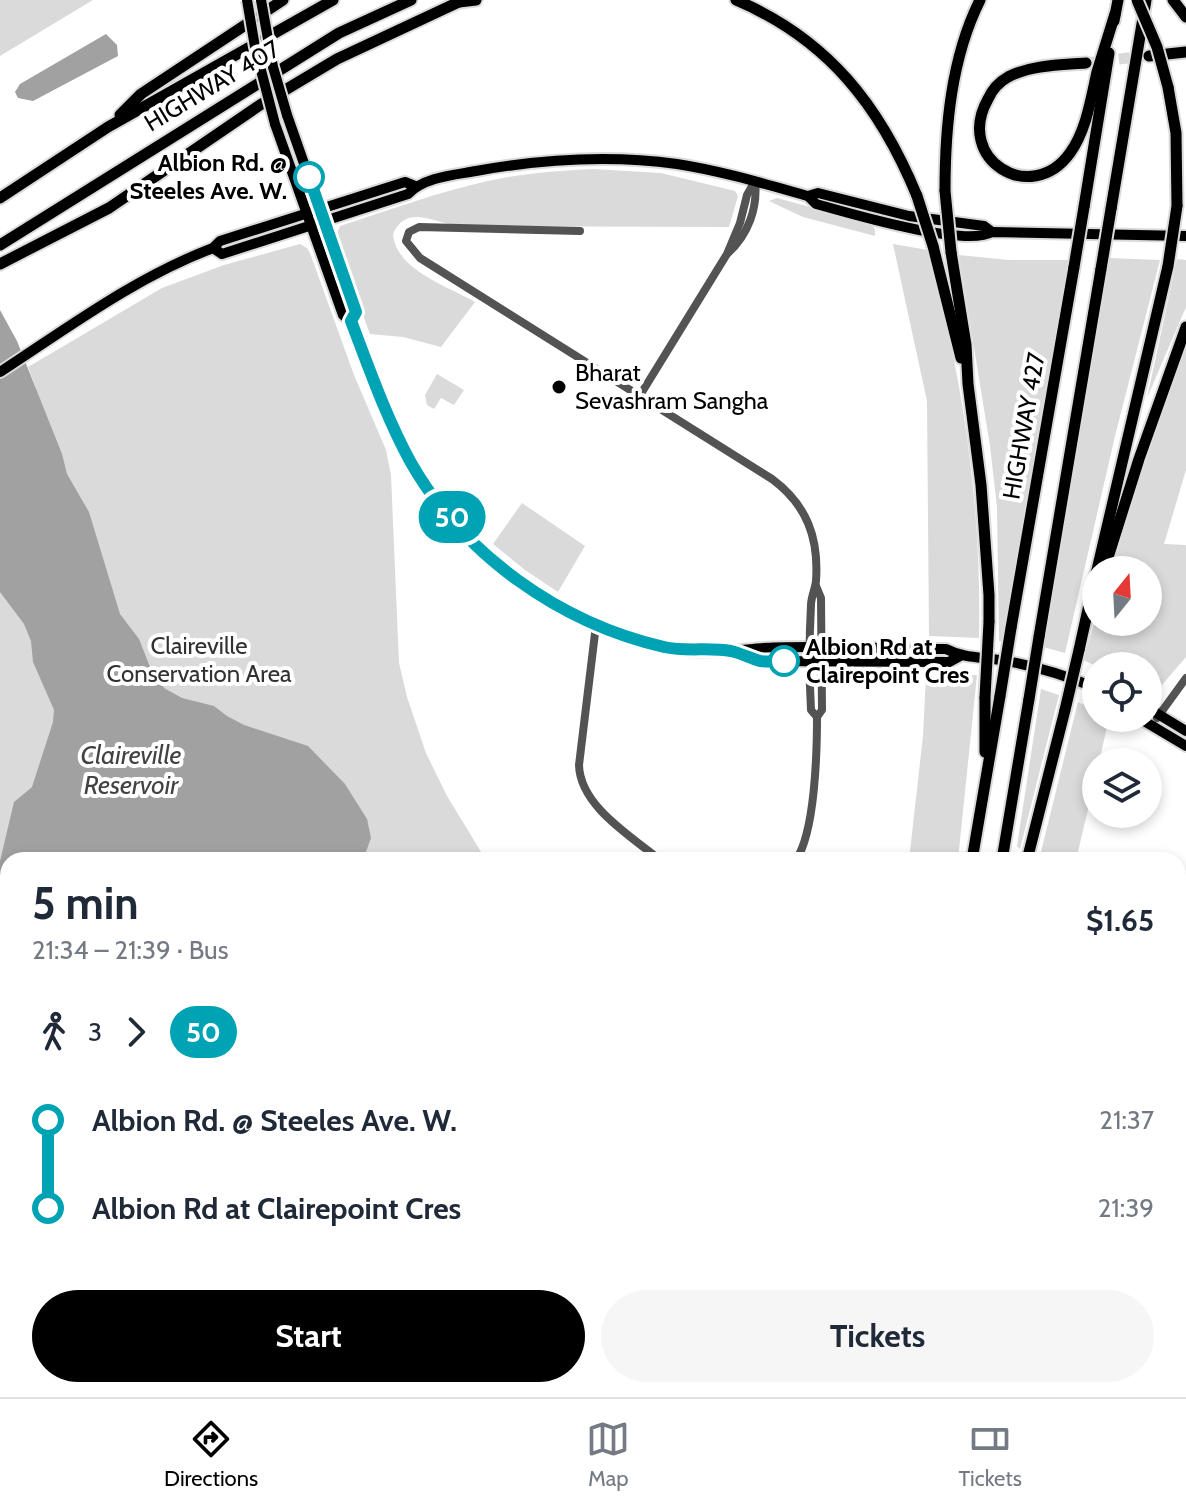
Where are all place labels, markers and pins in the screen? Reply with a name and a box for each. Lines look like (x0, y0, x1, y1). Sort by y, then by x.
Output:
place label: Albion Rd. @ Steeles Ave. W. (130, 148, 287, 205)
marker: Albion Rd. @ Steeles Ave. W. (294, 162, 324, 192)
place label: Bharat Sevashram Sangha (575, 358, 769, 415)
marker: Bharat Sevashram Sangha (550, 378, 568, 396)
place label: Albion Rd at Clairepoint Cres (806, 632, 969, 689)
marker: Albion Rd at Clairepoint Cres (769, 646, 799, 676)

